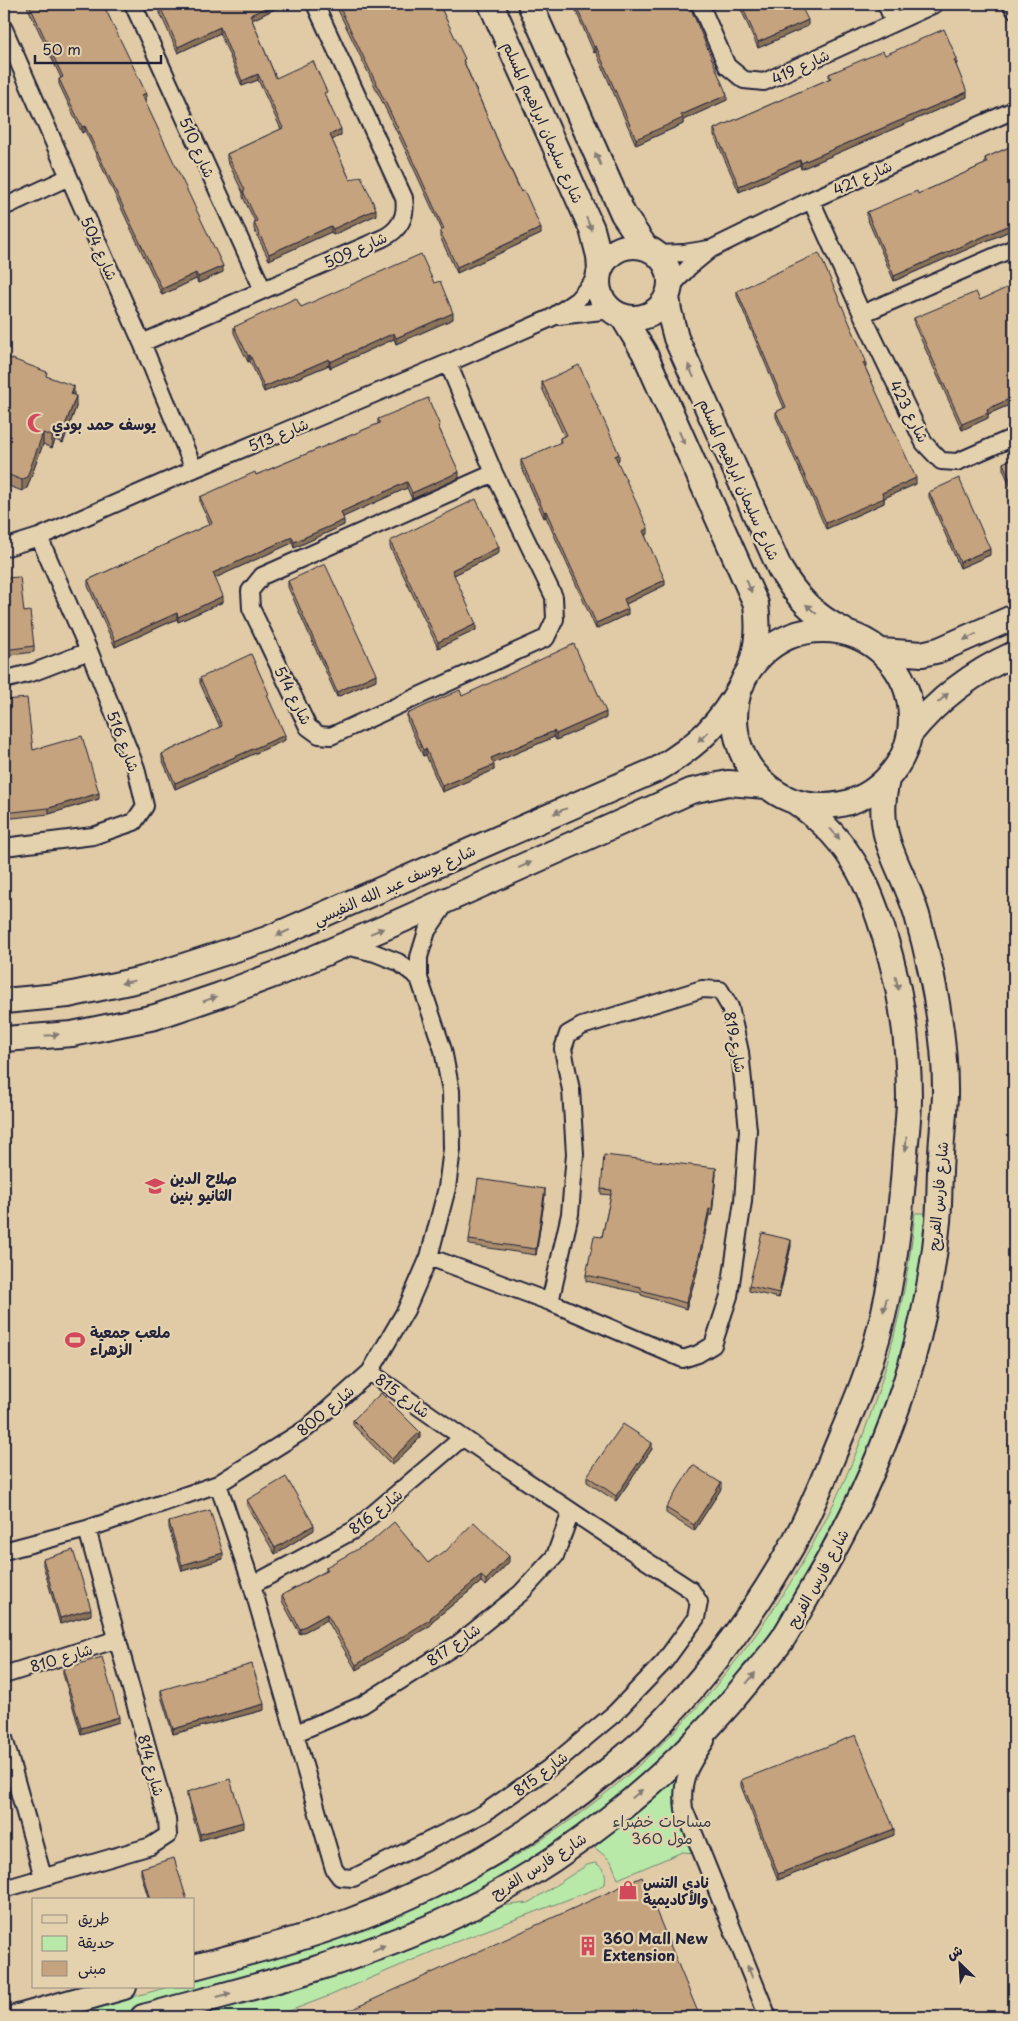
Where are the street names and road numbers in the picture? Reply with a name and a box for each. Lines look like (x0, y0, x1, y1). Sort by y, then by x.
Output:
street label: شارع سليمان ابراهيم المسلم (496, 37, 590, 207)
street label: شارع 419 (767, 43, 833, 89)
street label: شارع 510 (174, 113, 222, 181)
street label: شارع 421 (829, 154, 895, 200)
street label: شارع 504 (76, 212, 124, 284)
street label: شارع 509 (320, 225, 390, 273)
street label: شارع 423 (884, 376, 936, 446)
street label: شارع سليمان ابراهيم المسلم (692, 394, 786, 564)
street label: شارع 513 (244, 411, 312, 457)
street label: شارع 514 (269, 662, 319, 728)
street label: شارع 516 (102, 707, 146, 775)
street label: شارع يوسف عبد الله النفيسي (309, 838, 480, 933)
street label: شارع 819 (719, 1009, 753, 1075)
street label: شارع فارس الفريح (921, 1140, 953, 1252)
street label: شارع 815 (371, 1367, 435, 1423)
street label: شارع 800 (291, 1379, 359, 1441)
street label: شارع 816 (343, 1483, 407, 1539)
street label: شارع فارس الفريح (780, 1524, 854, 1632)
street label: شارع 817 (421, 1617, 485, 1671)
street label: شارع 810 (27, 1637, 95, 1677)
street label: شارع 814 (133, 1731, 171, 1799)
street label: شارع 815 (508, 1745, 572, 1801)
street label: شارع فارس الفريح (485, 1826, 591, 1904)

